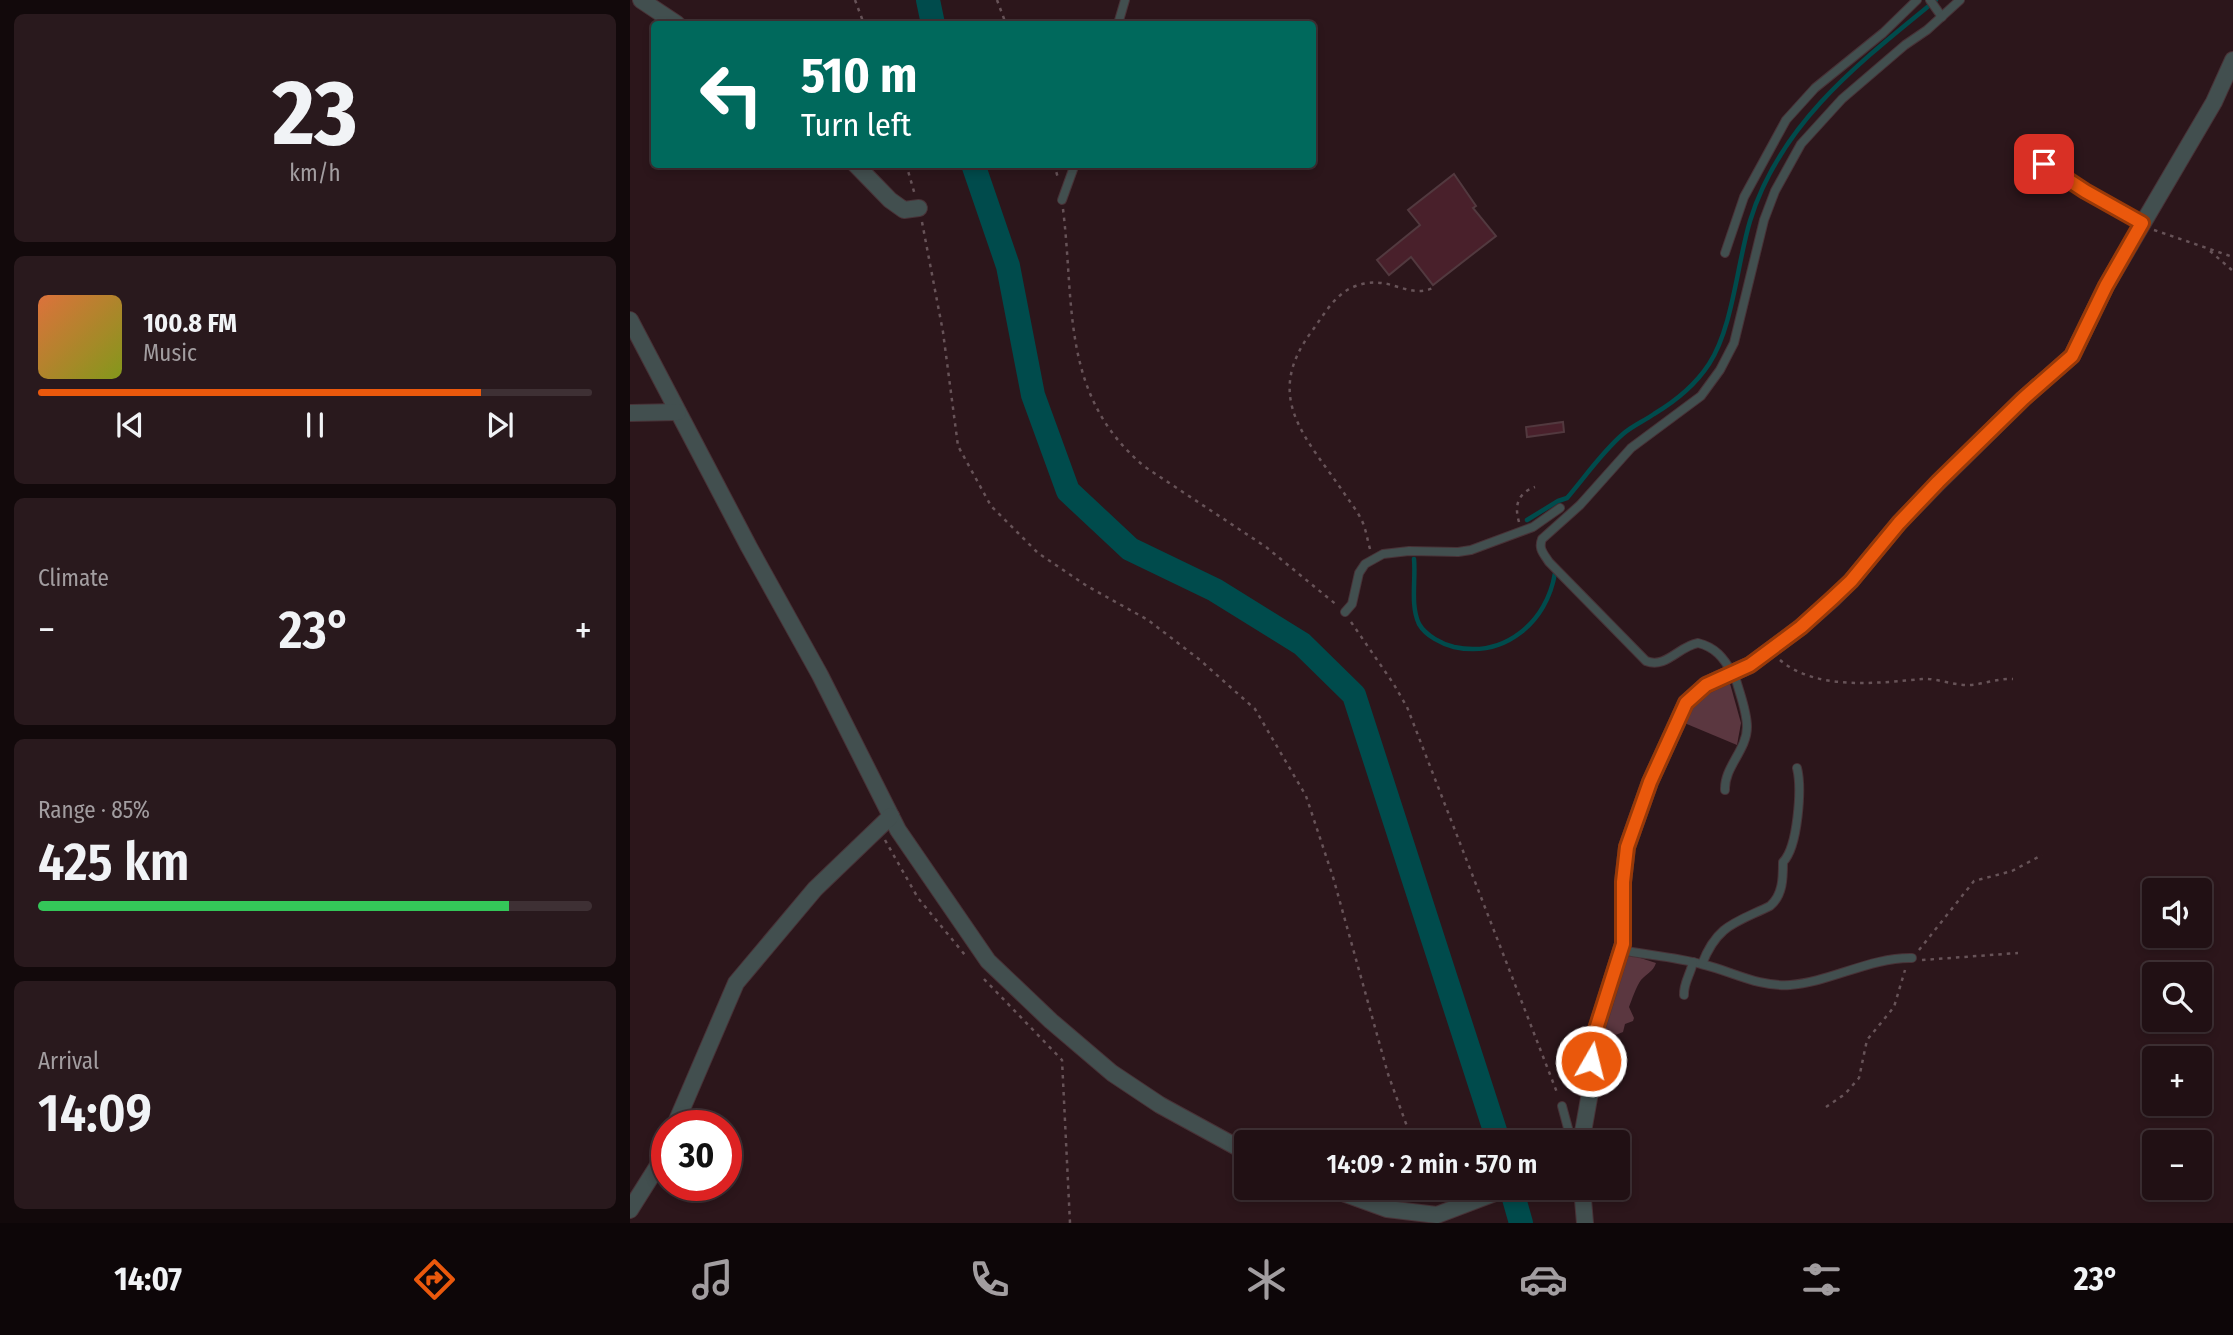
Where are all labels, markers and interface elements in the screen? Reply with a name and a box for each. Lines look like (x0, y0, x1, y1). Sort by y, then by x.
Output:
text: 510 m (801, 46, 917, 105)
icon: left (686, 49, 777, 140)
text: 23 (272, 59, 358, 168)
text: Turn left (801, 106, 911, 144)
pin (2014, 134, 2074, 194)
icon: arrive (2025, 145, 2063, 183)
text: km/h (289, 159, 341, 187)
text: 100.8 FM (143, 308, 237, 339)
text: Music (143, 339, 197, 367)
icon: previous (111, 406, 149, 444)
icon: pause (296, 406, 334, 444)
icon: next (481, 406, 519, 444)
text: Climate (38, 564, 109, 592)
text: 23° (279, 599, 351, 662)
text: − (38, 607, 55, 653)
text: + (575, 607, 592, 653)
text: Range · 85% (38, 796, 150, 824)
text: 425 km (38, 831, 190, 894)
map controls (2142, 878, 2212, 1200)
button: sound (2142, 878, 2212, 948)
button: search (2142, 962, 2212, 1032)
position arrow (1554, 1024, 1628, 1098)
button: + (2142, 1046, 2212, 1116)
text: Arrival (38, 1047, 99, 1075)
text: 14:09 (38, 1082, 152, 1145)
speed limit sign: 30 (651, 1110, 742, 1201)
button: − (2142, 1130, 2212, 1200)
text: 14:09 · 2 min · 570 m (1327, 1149, 1537, 1180)
icon: directions (410, 1255, 459, 1304)
icon: music (688, 1255, 737, 1304)
icon: phone (965, 1255, 1014, 1304)
icon: climate (1242, 1255, 1291, 1304)
icon: car (1519, 1255, 1568, 1304)
icon: filters (1797, 1255, 1846, 1304)
text: 14:07 (114, 1260, 182, 1298)
text: 23° (2074, 1260, 2119, 1298)

